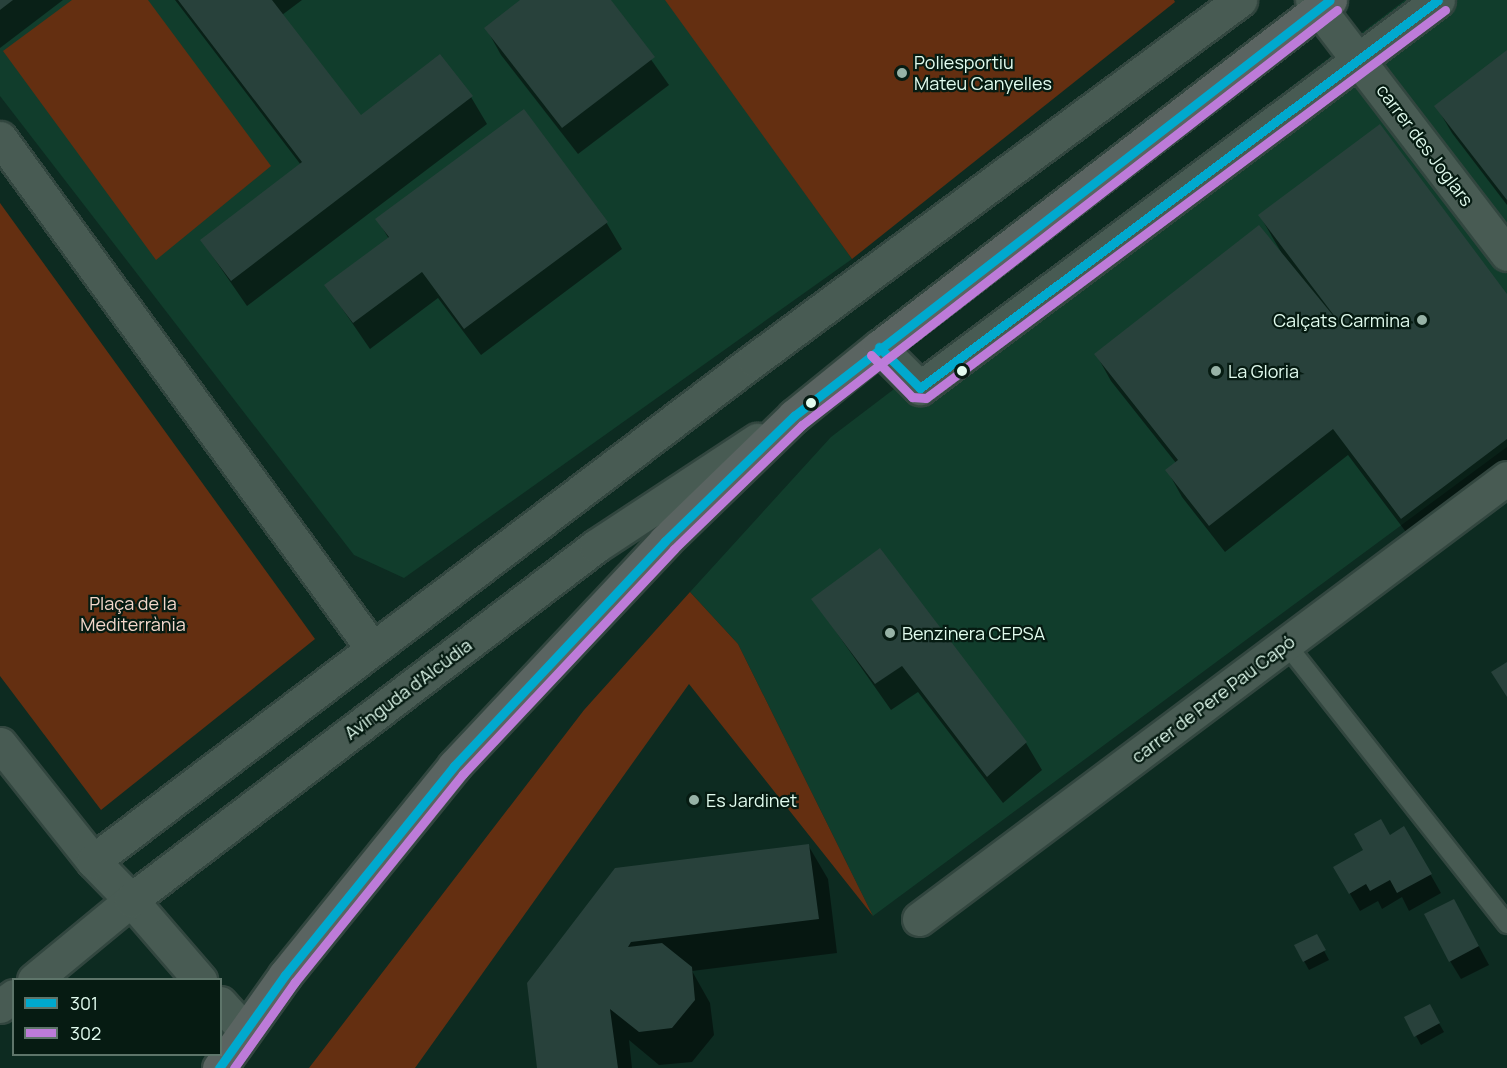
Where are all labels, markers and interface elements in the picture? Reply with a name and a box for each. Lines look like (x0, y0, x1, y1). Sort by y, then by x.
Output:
place label: Poliesportiu Mateu Canyelles (914, 52, 1052, 94)
marker: Poliesportiu Mateu Canyelles (895, 66, 909, 80)
street label: carrer des Joglars (1372, 80, 1478, 210)
place label: Calçats Carmina (1273, 309, 1410, 331)
marker: Calçats Carmina (1415, 313, 1429, 327)
place label: La Gloria (1228, 360, 1299, 382)
marker: La Gloria (1209, 364, 1223, 378)
unlabelled marker (956, 365, 968, 377)
unlabelled marker (805, 397, 817, 409)
park label: Plaça de la Mediterrània (80, 593, 186, 636)
place label: Benzinera CEPSA (902, 622, 1045, 644)
marker: Benzinera CEPSA (883, 626, 897, 640)
street label: carrer de Pere Pau Capó (1127, 631, 1299, 767)
street label: Avinguda d'Alcúdia (340, 634, 476, 744)
place label: Es Jardinet (706, 789, 797, 811)
marker: Es Jardinet (687, 793, 701, 807)
legend (12, 978, 222, 1056)
text: 301 (70, 991, 98, 1015)
text: 302 (70, 1021, 101, 1045)

